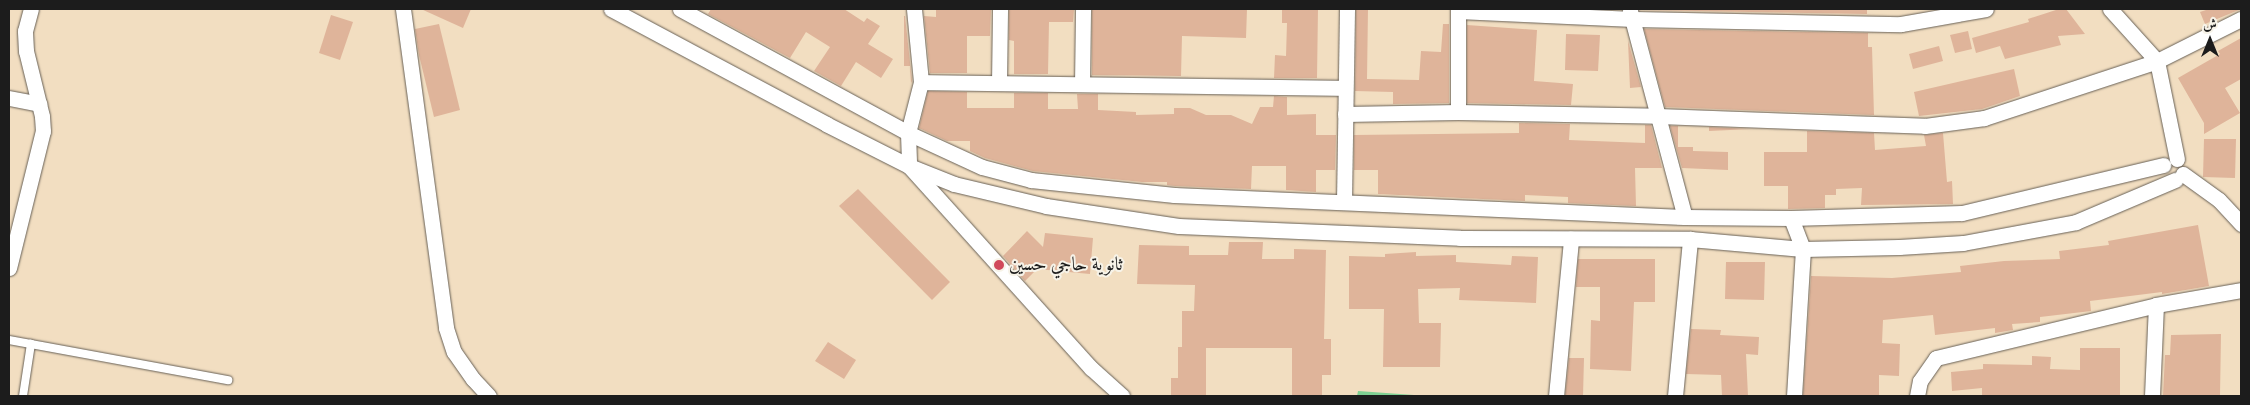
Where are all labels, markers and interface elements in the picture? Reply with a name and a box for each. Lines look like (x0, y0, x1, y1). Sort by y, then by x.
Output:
north arrow (2185, 15, 2235, 65)
text: ش (2203, 16, 2217, 34)
place label: ثانوية حاجي حسين (1009, 254, 1123, 276)
marker: ثانوية حاجي حسين (993, 259, 1005, 271)

